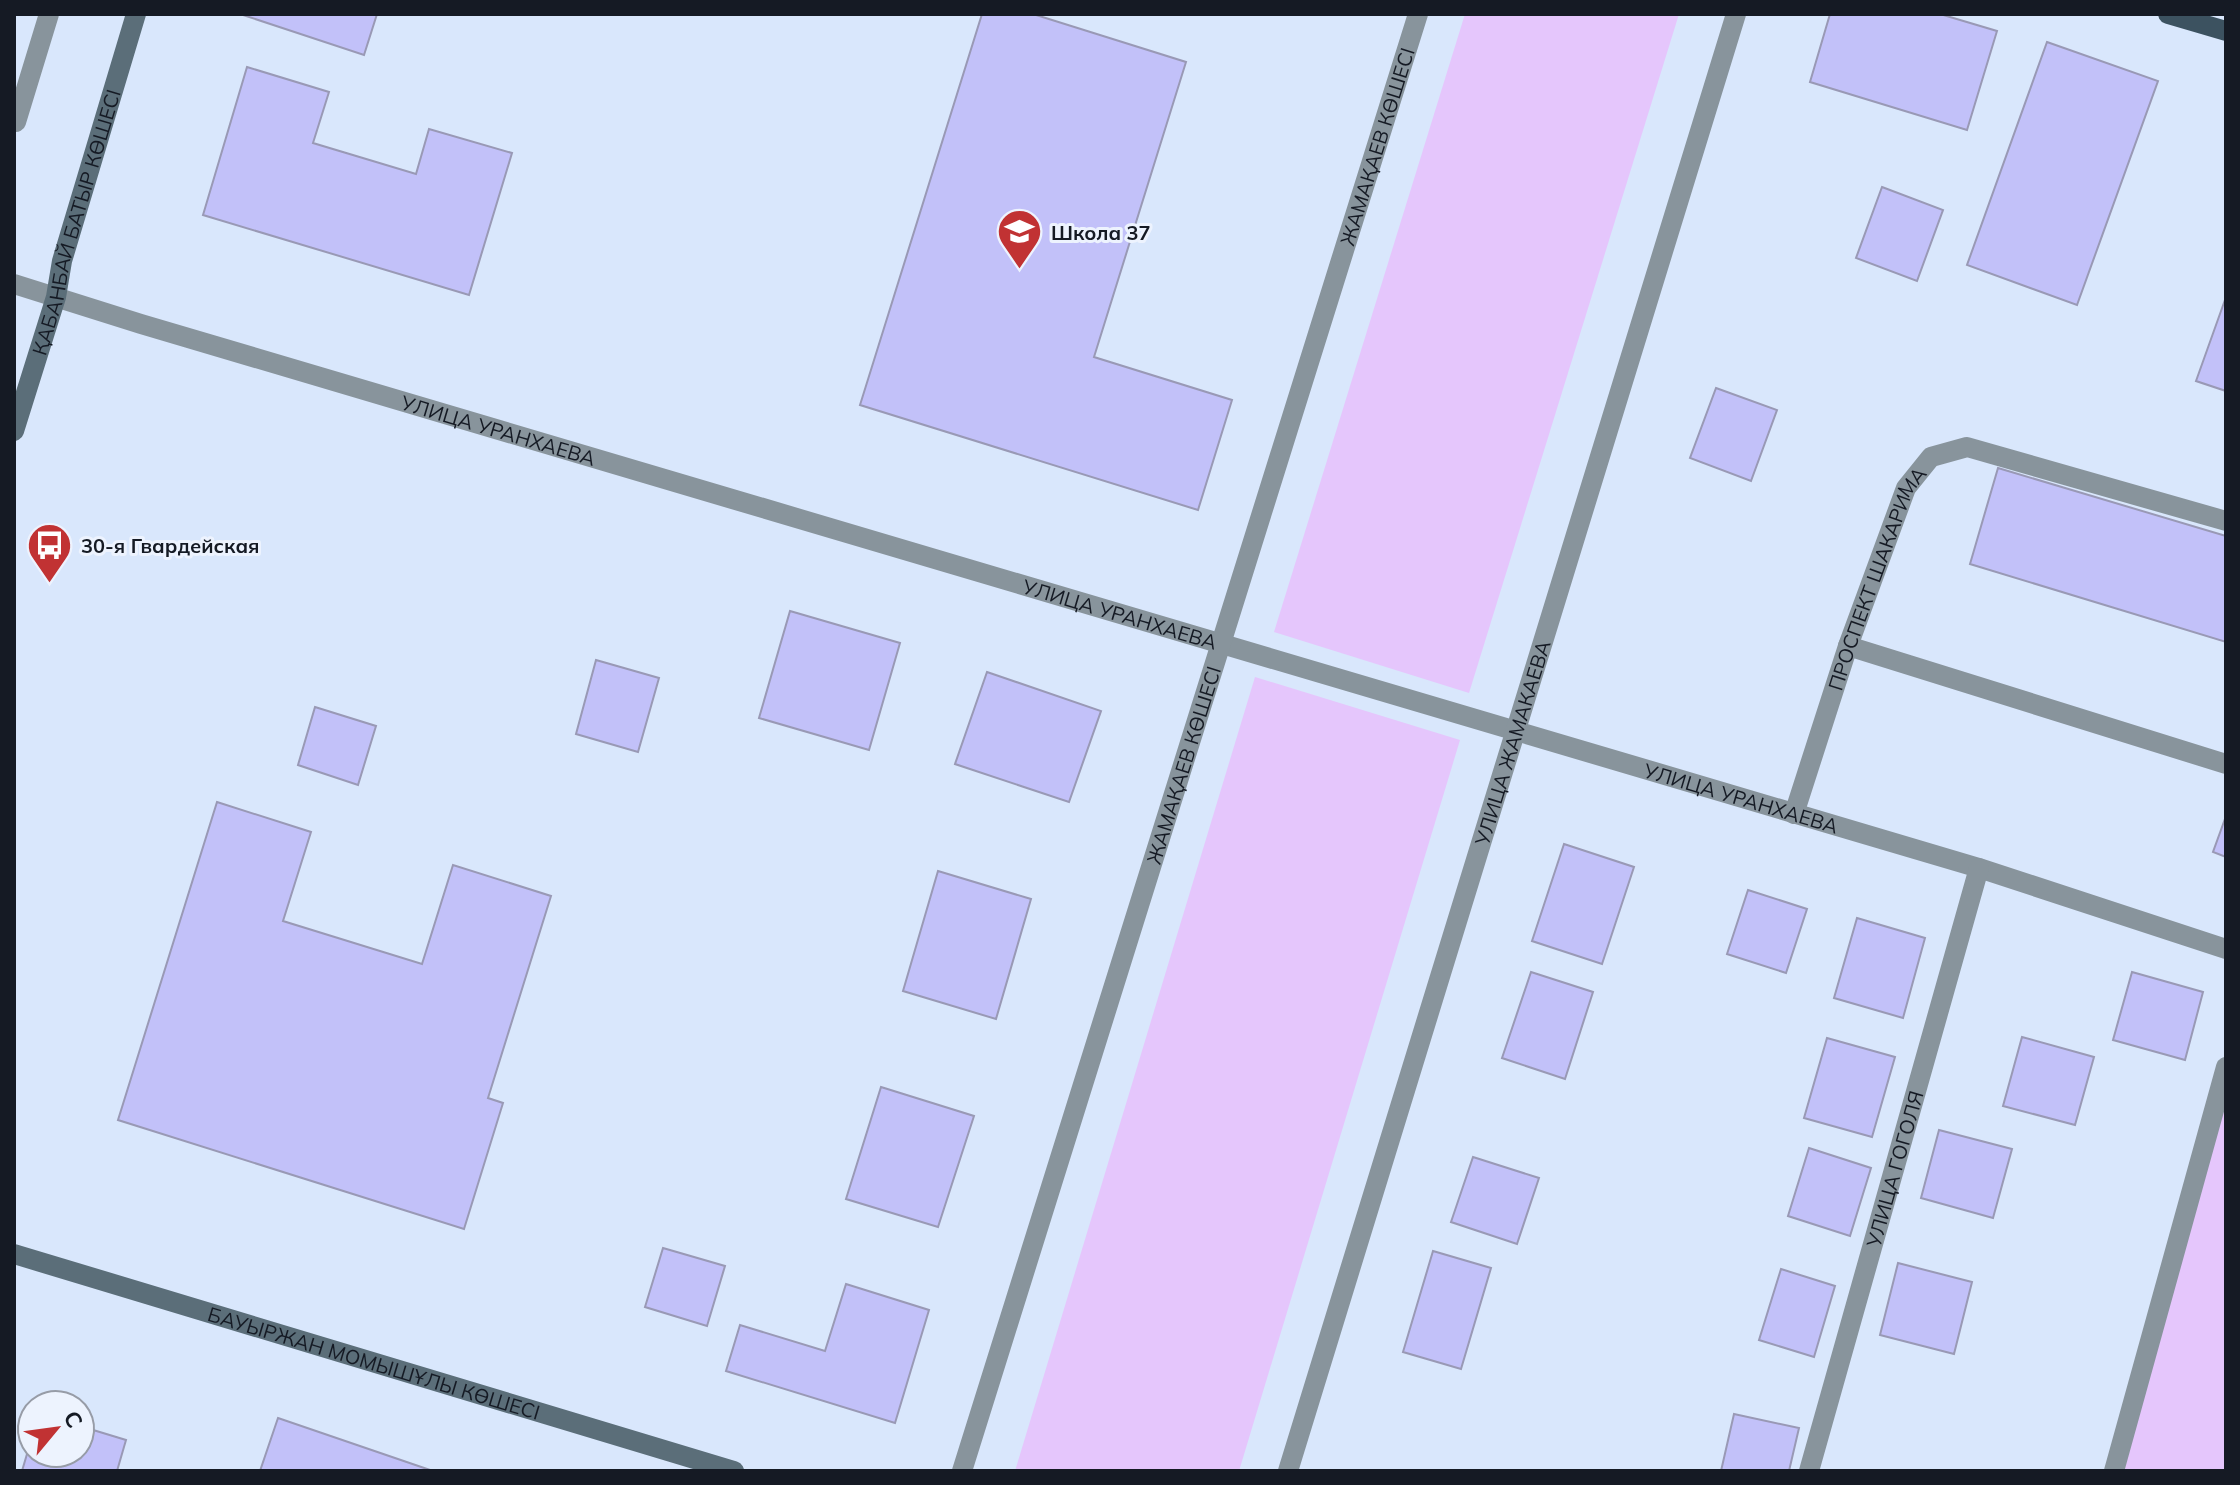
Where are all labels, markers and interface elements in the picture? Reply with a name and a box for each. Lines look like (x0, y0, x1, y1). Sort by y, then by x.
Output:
street label: ЖАМАҚАЕВ КӨШЕСІ (1334, 44, 1419, 248)
street label: ҚАБАНБАЙ БАТЫР КӨШЕСІ (26, 86, 125, 358)
school or university icon: Школа 37 (996, 208, 1044, 271)
place label: Школа 37 (1051, 220, 1151, 245)
street label: УЛИЦА УРАНХАЕВА (397, 389, 599, 471)
street label: ПРОСПЕКТ ШАКАРИМА (1822, 461, 1931, 693)
bus stop icon: 30-я Гвардейская (26, 521, 74, 584)
place label: 30-я Гвардейская (81, 533, 259, 558)
street label: УЛИЦА УРАНХАЕВА (1019, 573, 1220, 654)
street label: УЛИЦА ЖАМАКАЕВА (1468, 637, 1555, 849)
street label: ЖАМАҚАЕВ КӨШЕСІ (1140, 663, 1226, 867)
street label: УЛИЦА УРАНХАЕВА (1640, 757, 1842, 838)
street label: УЛИЦА ГОГОЛЯ (1860, 1088, 1928, 1251)
street label: БАУЫРЖАН МОМЫШҰЛЫ КӨШЕСІ (205, 1301, 543, 1424)
north arrow (16, 1389, 96, 1469)
text: С (58, 1406, 89, 1433)

